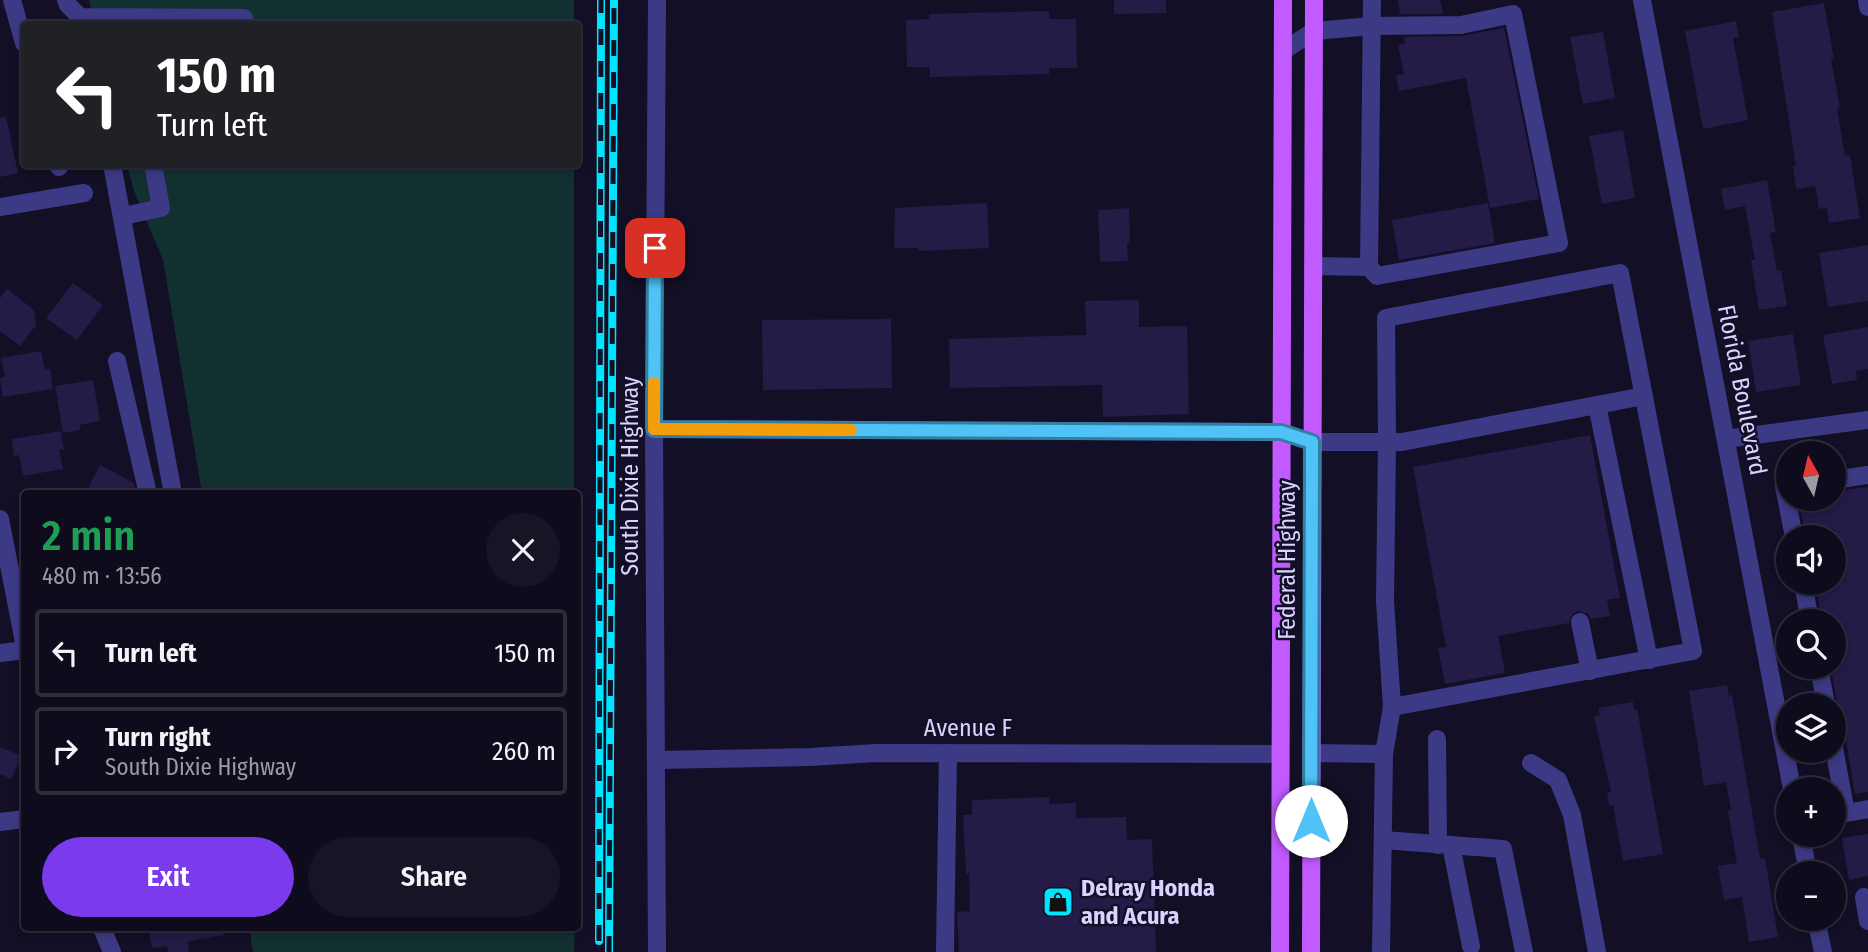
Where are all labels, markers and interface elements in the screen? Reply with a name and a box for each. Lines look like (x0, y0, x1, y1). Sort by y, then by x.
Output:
text: 150 m (157, 46, 276, 105)
icon: left (42, 49, 133, 140)
text: Turn left (157, 106, 267, 144)
pin (625, 218, 685, 278)
icon: arrive (636, 229, 674, 267)
street label: Florida Boulevard (1712, 303, 1772, 477)
street label: South Dixie Highway (616, 376, 644, 576)
north arrow (1776, 441, 1846, 511)
map controls (1776, 441, 1846, 931)
street label: Federal Highway (1273, 480, 1301, 640)
text: 2 min (42, 511, 135, 561)
button: close (486, 513, 560, 587)
button: sound (1776, 525, 1846, 595)
text: 480 m · 13:56 (42, 562, 162, 590)
button: search (1776, 609, 1846, 679)
icon: left (46, 634, 84, 672)
text: Turn left (105, 638, 197, 669)
text: 150 m (494, 638, 556, 669)
button: layers (1776, 693, 1846, 763)
street label: Avenue F (924, 714, 1013, 742)
text: Turn right (105, 722, 211, 753)
icon: right (46, 732, 84, 770)
text: 260 m (492, 736, 556, 767)
text: South Dixie Highway (105, 753, 296, 781)
button: + (1776, 777, 1846, 847)
position arrow (1274, 784, 1348, 858)
button: Exit (42, 837, 294, 917)
button: Share (308, 837, 560, 917)
button: − (1776, 861, 1846, 931)
place label: Delray Honda and Acura (1081, 874, 1215, 930)
shop icon: Delray Honda and Acura (1041, 885, 1075, 919)

